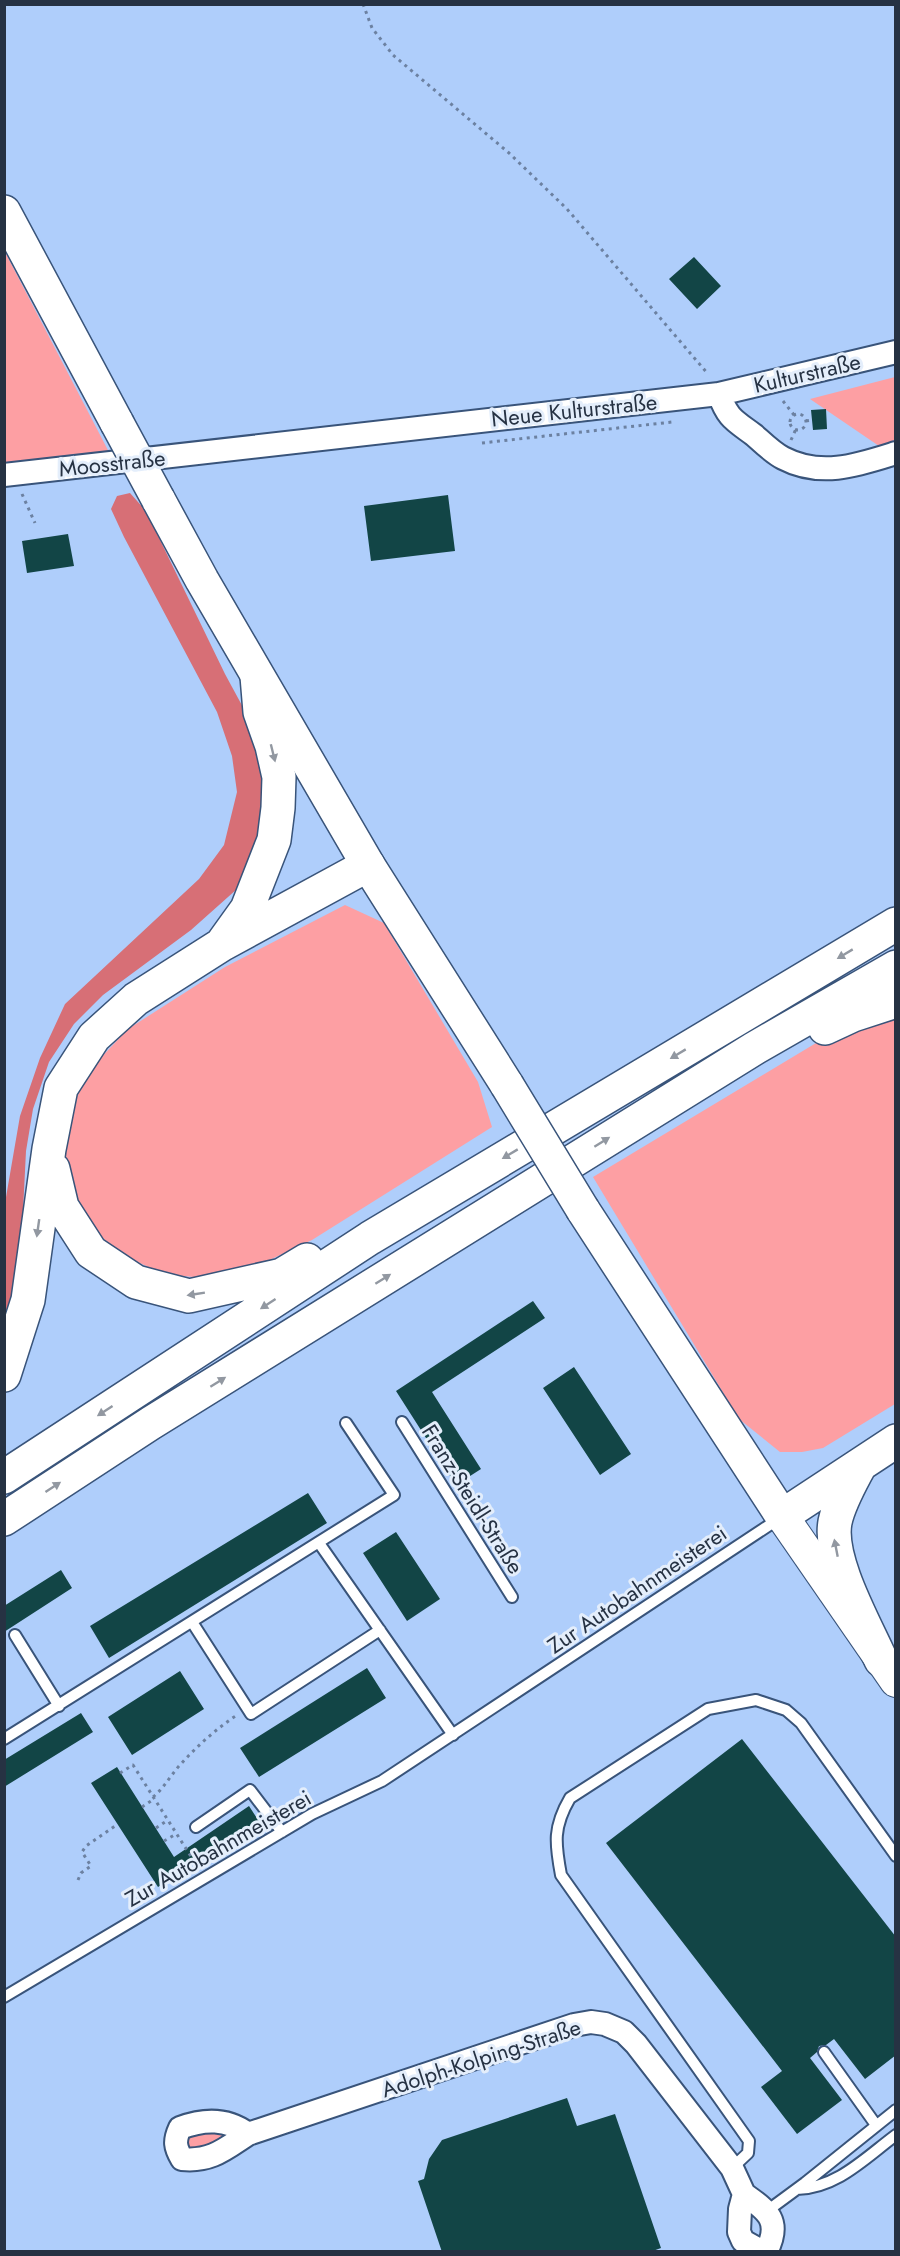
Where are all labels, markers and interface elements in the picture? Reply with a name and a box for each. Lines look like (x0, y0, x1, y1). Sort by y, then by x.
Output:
street label: Kulturstraße (750, 345, 864, 401)
street label: Neue Kulturstraße (489, 385, 659, 435)
street label: Moosstraße (57, 442, 167, 484)
one-way arrow (269, 744, 279, 762)
one-way arrow (837, 949, 853, 960)
one-way arrow (670, 1049, 686, 1060)
one-way arrow (594, 1137, 610, 1148)
one-way arrow (502, 1149, 518, 1160)
one-way arrow (34, 1218, 43, 1237)
one-way arrow (375, 1273, 391, 1284)
one-way arrow (187, 1289, 206, 1298)
one-way arrow (260, 1299, 277, 1310)
one-way arrow (210, 1377, 226, 1388)
one-way arrow (97, 1406, 113, 1417)
street label: Franz-Steidl-Straße (414, 1418, 532, 1580)
one-way arrow (45, 1481, 61, 1493)
street label: Zur Autobahnmeisterei (541, 1517, 733, 1661)
one-way arrow (831, 1538, 840, 1557)
street label: Zur Autobahnmeisterei (119, 1782, 317, 1914)
street label: Adolph-Kolping-Straße (377, 2011, 585, 2105)

